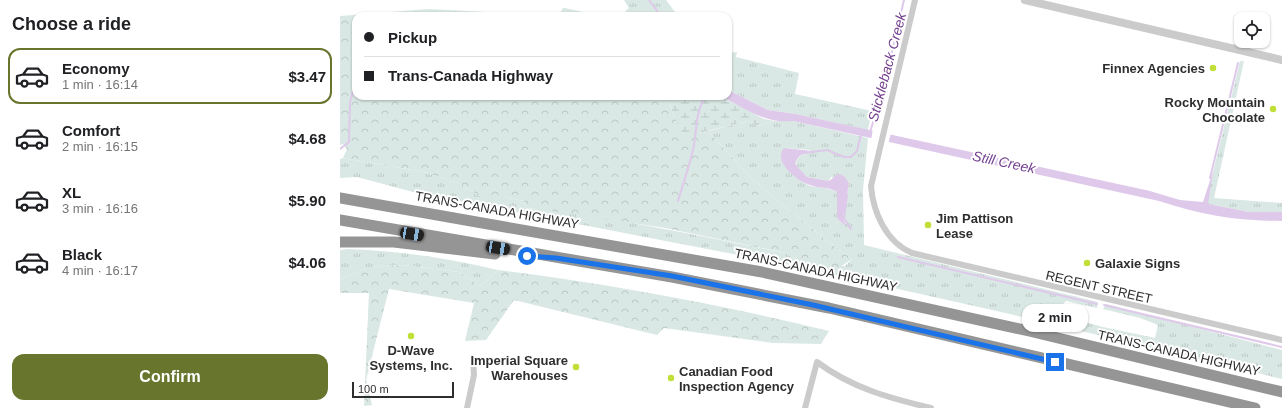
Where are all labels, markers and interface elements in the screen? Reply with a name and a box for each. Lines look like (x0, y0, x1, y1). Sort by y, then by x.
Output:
water label: Stickleback Creek (865, 10, 909, 123)
map controls (1234, 12, 1270, 48)
button: locate (1234, 12, 1270, 48)
text: Choose a ride (12, 14, 131, 34)
text: Pickup (388, 29, 437, 46)
icon: car (14, 58, 50, 94)
text: Economy (62, 60, 130, 77)
place label: Finnex Agencies (1102, 61, 1205, 76)
marker: Finnex Agencies (1208, 63, 1218, 73)
text: Trans-Canada Highway (388, 67, 553, 84)
text: $3.47 (288, 68, 326, 85)
text: 1 min · 16:14 (62, 77, 138, 92)
place label: Rocky Mountain Chocolate (1165, 95, 1265, 125)
marker: Rocky Mountain Chocolate (1268, 104, 1278, 114)
icon: car (14, 120, 50, 156)
text: Comfort (62, 122, 120, 139)
text: $4.68 (288, 130, 326, 147)
text: 2 min · 16:15 (62, 139, 138, 154)
water label: Still Creek (971, 148, 1038, 177)
icon: car (14, 182, 50, 218)
text: XL (62, 184, 81, 201)
street label: TRANS-CANADA HIGHWAY (414, 188, 580, 232)
text: $5.90 (288, 192, 326, 209)
text: 3 min · 16:16 (62, 201, 138, 216)
place label: Jim Pattison Lease (936, 211, 1013, 241)
marker: Jim Pattison Lease (923, 220, 933, 230)
car (399, 226, 425, 242)
car (485, 240, 511, 256)
icon: car (14, 244, 50, 280)
street label: TRANS-CANADA HIGHWAY (733, 245, 899, 295)
text: Black (62, 246, 102, 263)
route start (518, 247, 536, 265)
text: $4.06 (288, 254, 326, 271)
place label: Galaxie Signs (1095, 256, 1180, 271)
marker: Galaxie Signs (1082, 258, 1092, 268)
text: 4 min · 16:17 (62, 263, 138, 278)
street label: REGENT STREET (1044, 267, 1154, 307)
callout: 2 min (1022, 304, 1088, 332)
text: 2 min (1038, 310, 1072, 325)
street label: TRANS-CANADA HIGHWAY (1096, 327, 1262, 379)
marker: D-Wave Systems, Inc. (406, 331, 416, 341)
place label: D-Wave Systems, Inc. (369, 343, 453, 373)
place label: Imperial Square Warehouses (470, 353, 568, 383)
route end (1046, 353, 1064, 371)
button: Confirm (12, 354, 328, 400)
marker: Imperial Square Warehouses (571, 362, 581, 372)
place label: Canadian Food Inspection Agency (679, 364, 795, 394)
marker: Canadian Food Inspection Agency (666, 373, 676, 383)
scale bar (352, 380, 454, 399)
text: 100 m (358, 383, 389, 395)

